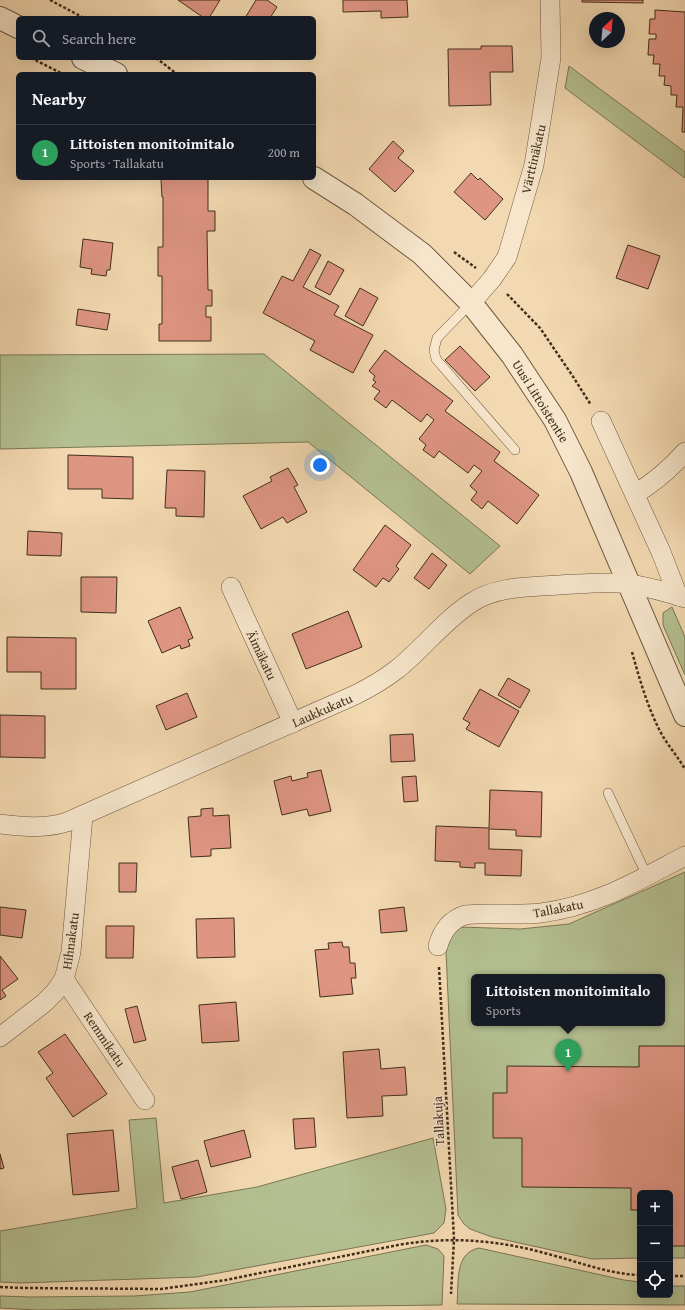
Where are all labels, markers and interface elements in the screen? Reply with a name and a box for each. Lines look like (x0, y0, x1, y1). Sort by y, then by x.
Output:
north arrow (589, 12, 625, 48)
search box (16, 16, 316, 60)
icon: search (30, 27, 52, 49)
text: Search here (62, 28, 136, 49)
text: Nearby (32, 86, 86, 111)
street label: Värttinäkatu (516, 123, 551, 196)
text: Littoisten monitoimitalo (70, 133, 234, 154)
text: 1 (42, 143, 48, 162)
text: 200 m (268, 143, 300, 162)
text: Sports · Tallakatu (70, 154, 164, 173)
street label: Uusi Littoistentie (508, 356, 574, 446)
your location (310, 455, 330, 475)
street label: Äimäkatu (242, 627, 281, 683)
street label: Laukkukatu (289, 689, 355, 732)
street label: Tallakatu (531, 894, 585, 923)
street label: Hihnakatu (57, 911, 84, 971)
popup (471, 974, 665, 1026)
text: Littoisten monitoimitalo (486, 980, 650, 1001)
text: Sports (486, 1001, 521, 1020)
street label: Remmikatu (79, 1008, 130, 1071)
pin: 1 (555, 1039, 581, 1072)
street label: Tallakuja (428, 1095, 449, 1146)
map controls (637, 1190, 673, 1298)
button: + (637, 1190, 673, 1226)
button: − (637, 1226, 673, 1262)
button: locate (637, 1262, 673, 1298)

